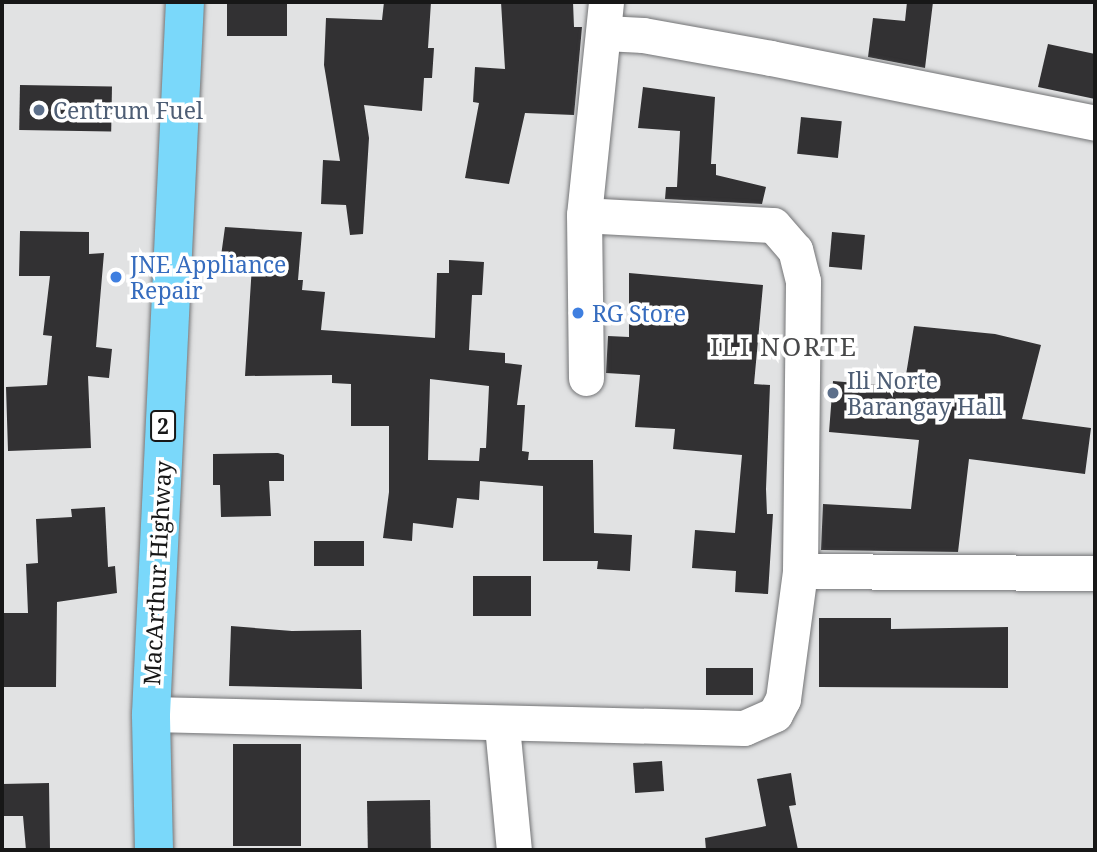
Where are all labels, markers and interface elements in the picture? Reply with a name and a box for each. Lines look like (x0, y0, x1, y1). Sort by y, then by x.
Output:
place label: Centrum Fuel (53, 96, 203, 124)
marker: Centrum Fuel (31, 102, 47, 118)
place label: JNE Appliance Repair (130, 250, 286, 304)
marker: JNE Appliance Repair (108, 269, 124, 285)
place label: RG Store (592, 299, 686, 327)
marker: RG Store (570, 305, 586, 321)
district label: ILI NORTE (711, 331, 857, 363)
place label: Ili Norte Barangay Hall (847, 366, 1002, 420)
marker: Ili Norte Barangay Hall (825, 385, 841, 401)
road number: 2 (149, 408, 177, 444)
street label: MacArthur Highway (137, 460, 177, 686)

